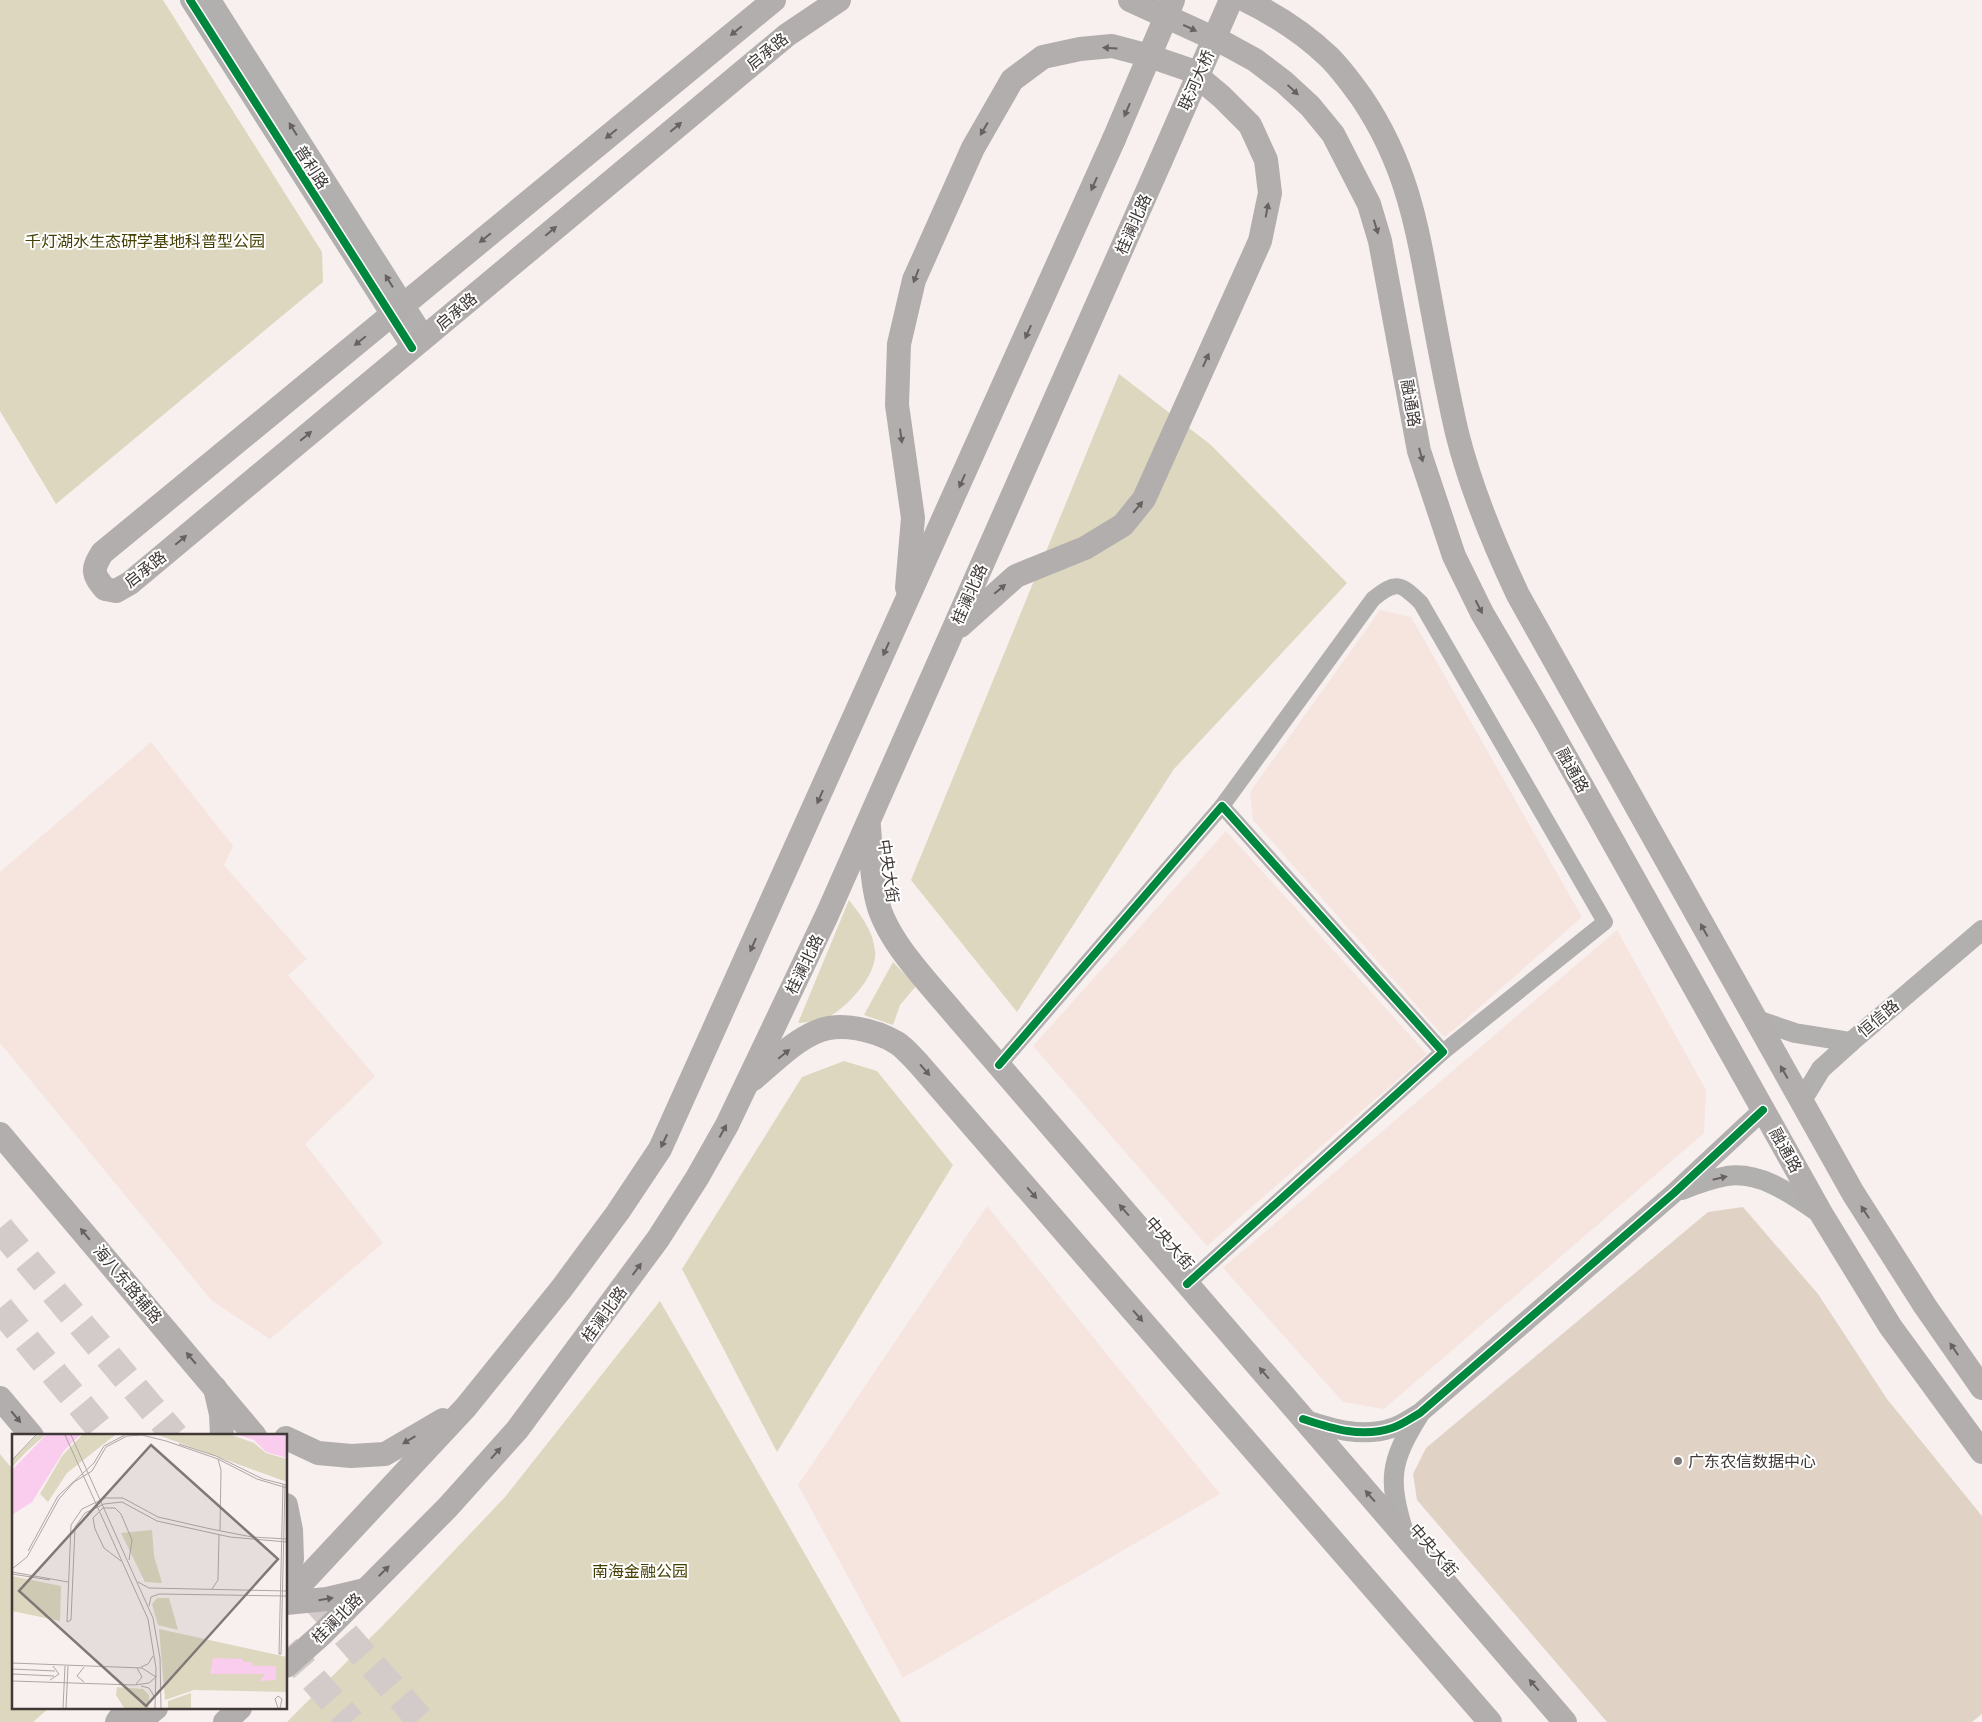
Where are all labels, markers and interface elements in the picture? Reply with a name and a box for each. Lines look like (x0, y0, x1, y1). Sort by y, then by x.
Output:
one-way arrow (1183, 24, 1197, 32)
one-way arrow (730, 25, 742, 36)
street label: 启承路 (741, 27, 793, 75)
one-way arrow (1102, 43, 1118, 51)
street label: 联河大桥 (1173, 46, 1219, 114)
one-way arrow (1286, 85, 1299, 96)
one-way arrow (1122, 102, 1130, 117)
one-way arrow (980, 121, 988, 136)
one-way arrow (288, 122, 297, 136)
one-way arrow (669, 122, 682, 133)
one-way arrow (604, 129, 617, 140)
street label: 普利路 (290, 141, 334, 193)
one-way arrow (1090, 177, 1098, 191)
street label: 桂澜北路 (1110, 190, 1156, 258)
one-way arrow (1263, 201, 1271, 217)
one-way arrow (1372, 220, 1380, 235)
one-way arrow (545, 226, 558, 237)
park label: 千灯湖水生态研学基地科普型公园 (25, 230, 265, 252)
one-way arrow (479, 232, 492, 243)
one-way arrow (912, 269, 920, 284)
one-way arrow (385, 274, 394, 287)
street label: 启承路 (431, 287, 481, 335)
one-way arrow (1023, 325, 1031, 339)
one-way arrow (354, 335, 367, 346)
one-way arrow (1203, 353, 1211, 367)
street label: 融通路 (1396, 377, 1426, 429)
one-way arrow (897, 428, 905, 444)
one-way arrow (299, 431, 312, 442)
one-way arrow (1417, 448, 1425, 463)
one-way arrow (957, 474, 965, 488)
one-way arrow (1132, 500, 1143, 513)
one-way arrow (174, 535, 187, 546)
street label: 启承路 (119, 546, 171, 592)
street label: 桂澜北路 (946, 560, 992, 628)
one-way arrow (994, 583, 1006, 595)
one-way arrow (1475, 599, 1483, 614)
one-way arrow (882, 642, 890, 656)
street label: 融通路 (1552, 744, 1594, 796)
one-way arrow (815, 790, 823, 804)
street label: 中央大街 (874, 838, 904, 904)
one-way arrow (1700, 923, 1709, 936)
street label: 桂澜北路 (780, 930, 828, 998)
one-way arrow (749, 938, 757, 952)
street label: 恒信路 (1853, 994, 1903, 1042)
one-way arrow (777, 1048, 790, 1059)
one-way arrow (919, 1064, 931, 1076)
one-way arrow (1779, 1065, 1788, 1078)
one-way arrow (719, 1124, 727, 1138)
street label: 融通路 (1765, 1124, 1807, 1176)
one-way arrow (660, 1134, 668, 1148)
one-way arrow (1712, 1174, 1727, 1182)
one-way arrow (1026, 1186, 1037, 1199)
one-way arrow (1118, 1204, 1129, 1217)
one-way arrow (1860, 1206, 1870, 1219)
street label: 中央大街 (1141, 1212, 1199, 1274)
one-way arrow (80, 1228, 91, 1241)
street label: 海八东路辅路 (89, 1240, 167, 1328)
one-way arrow (632, 1262, 642, 1276)
street label: 桂澜北路 (576, 1282, 632, 1346)
one-way arrow (1132, 1309, 1144, 1321)
one-way arrow (1949, 1342, 1958, 1355)
one-way arrow (185, 1352, 196, 1365)
one-way arrow (1258, 1367, 1269, 1380)
one-way arrow (10, 1410, 22, 1422)
inset map (12, 1434, 288, 1710)
one-way arrow (402, 1436, 415, 1445)
one-way arrow (490, 1448, 502, 1460)
place label: 广东农信数据中心 (1688, 1450, 1816, 1472)
marker: 广东农信数据中心 (1672, 1455, 1684, 1467)
one-way arrow (1364, 1490, 1375, 1503)
street label: 中央大街 (1405, 1519, 1463, 1581)
park label: 南海金融公园 (592, 1560, 688, 1582)
one-way arrow (378, 1565, 390, 1577)
street label: 桂澜北路 (307, 1588, 367, 1648)
one-way arrow (318, 1594, 334, 1602)
one-way arrow (1528, 1679, 1539, 1692)

